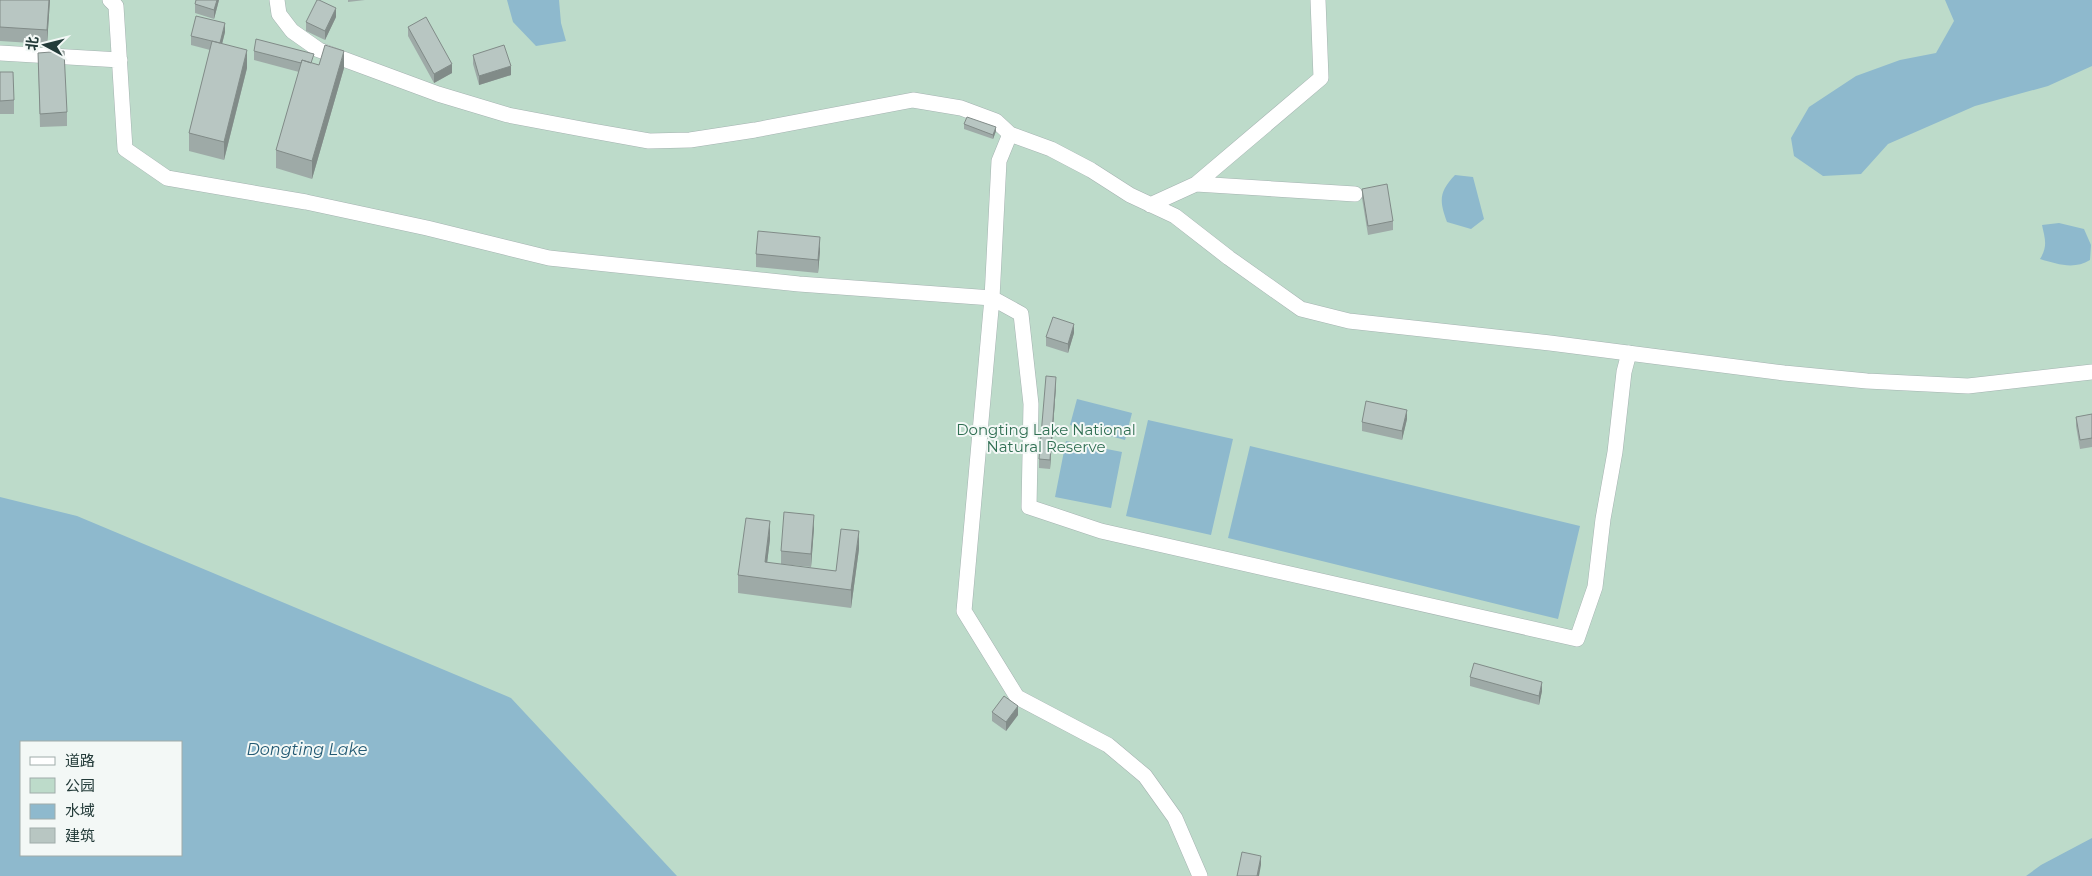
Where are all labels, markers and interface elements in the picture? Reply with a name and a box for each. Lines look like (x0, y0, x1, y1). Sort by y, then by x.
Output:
north arrow (20, 20, 70, 70)
text: 北 (22, 35, 42, 51)
park label: Dongting Lake National Natural Reserve (956, 420, 1136, 456)
water label: Dongting Lake (247, 740, 367, 759)
legend (20, 741, 182, 856)
text: 道路 (65, 751, 95, 770)
text: 公园 (65, 776, 95, 795)
text: 水域 (65, 801, 95, 820)
text: 建筑 (65, 826, 95, 845)

